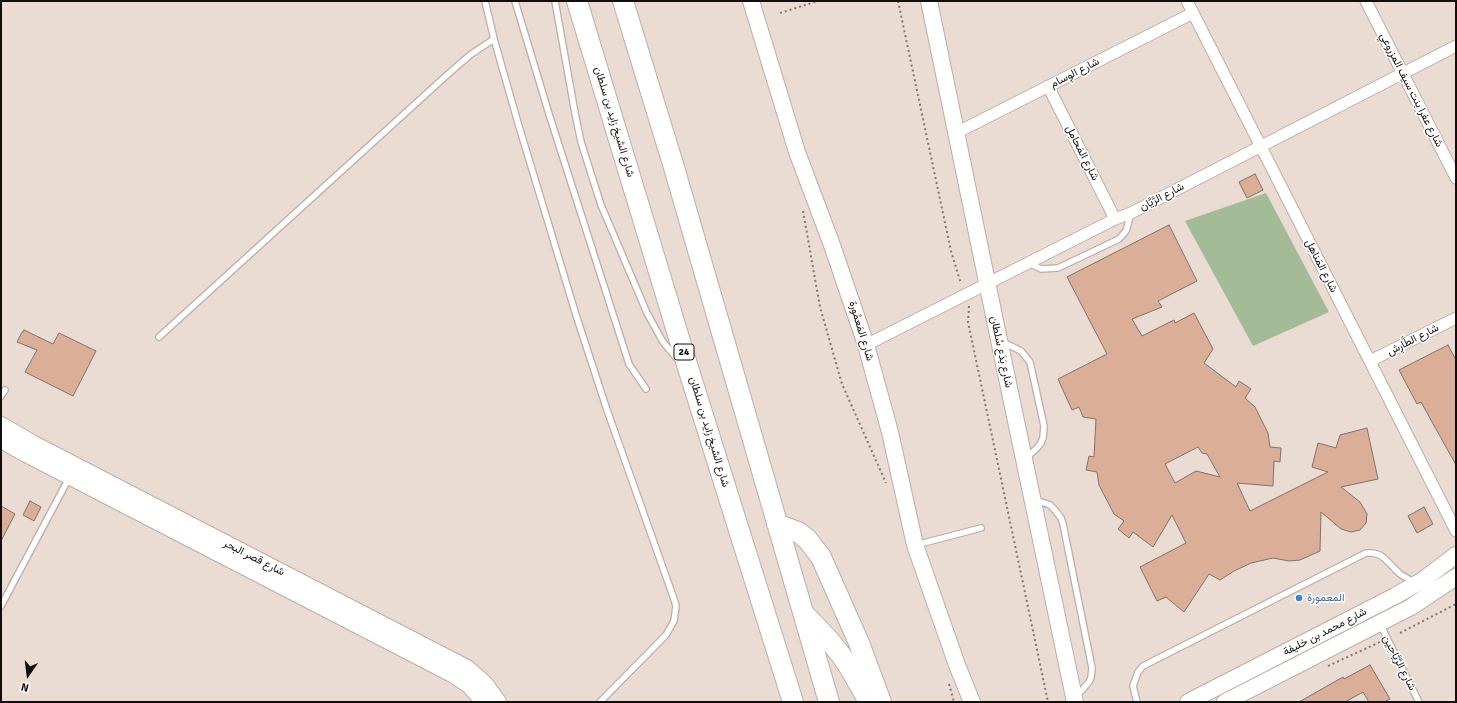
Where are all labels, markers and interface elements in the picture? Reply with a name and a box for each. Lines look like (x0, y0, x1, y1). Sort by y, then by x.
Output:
street label: شارع عفرا بنت سيف المزروعي (1376, 31, 1446, 149)
street label: شارع الوِسام (1048, 55, 1102, 91)
street label: شارع الشيخ زايد بن سلطان (591, 65, 637, 179)
street label: شارع المَحامِل (1062, 123, 1102, 183)
street label: شارع الرَّيَّان (1138, 180, 1186, 214)
street label: شارع المَناهِل (1302, 237, 1340, 295)
street label: شارع المَعمُورة (846, 299, 876, 363)
street label: شارع بَدَع سُلطان (987, 315, 1015, 389)
street label: شارع الطَّارِش (1385, 321, 1441, 359)
road number: 24 (674, 344, 694, 360)
street label: شارع الشيخ زايد بن سلطان (686, 375, 732, 489)
street label: شارع قصر البحر (221, 537, 287, 579)
place label: المعمورة (1307, 591, 1345, 605)
marker: المعمورة (1294, 593, 1304, 603)
street label: شارع محمد بن خليفة (1281, 605, 1369, 659)
street label: شارع الرَّيَّاحِين (1379, 633, 1419, 693)
north arrow (8, 655, 48, 695)
text: N (20, 680, 30, 694)

